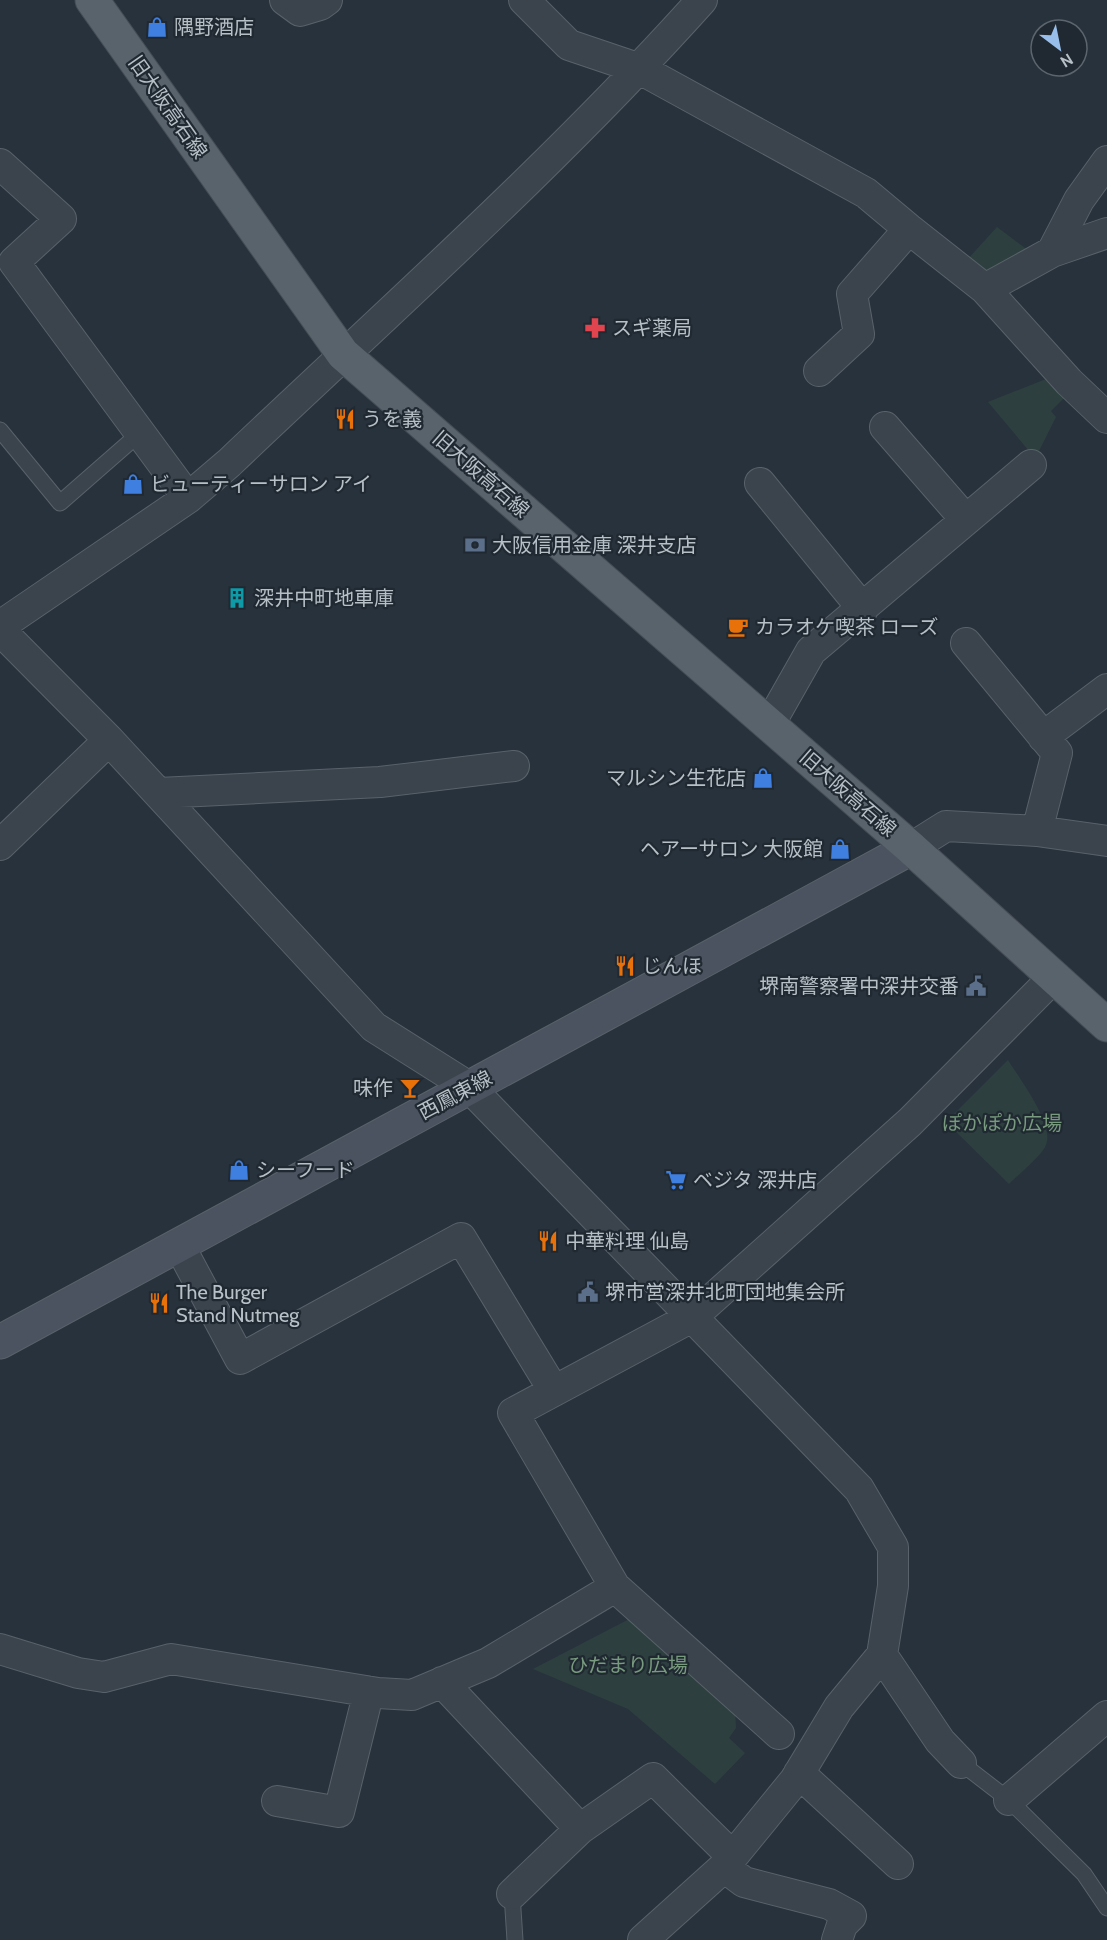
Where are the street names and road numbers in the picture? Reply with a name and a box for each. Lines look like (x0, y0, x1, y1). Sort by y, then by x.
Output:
street label: 旧大阪高石線 (124, 51, 212, 163)
street label: 旧大阪高石線 (428, 426, 534, 522)
street label: 旧大阪高石線 (795, 745, 901, 841)
street label: 西鳳東線 (414, 1066, 496, 1124)

